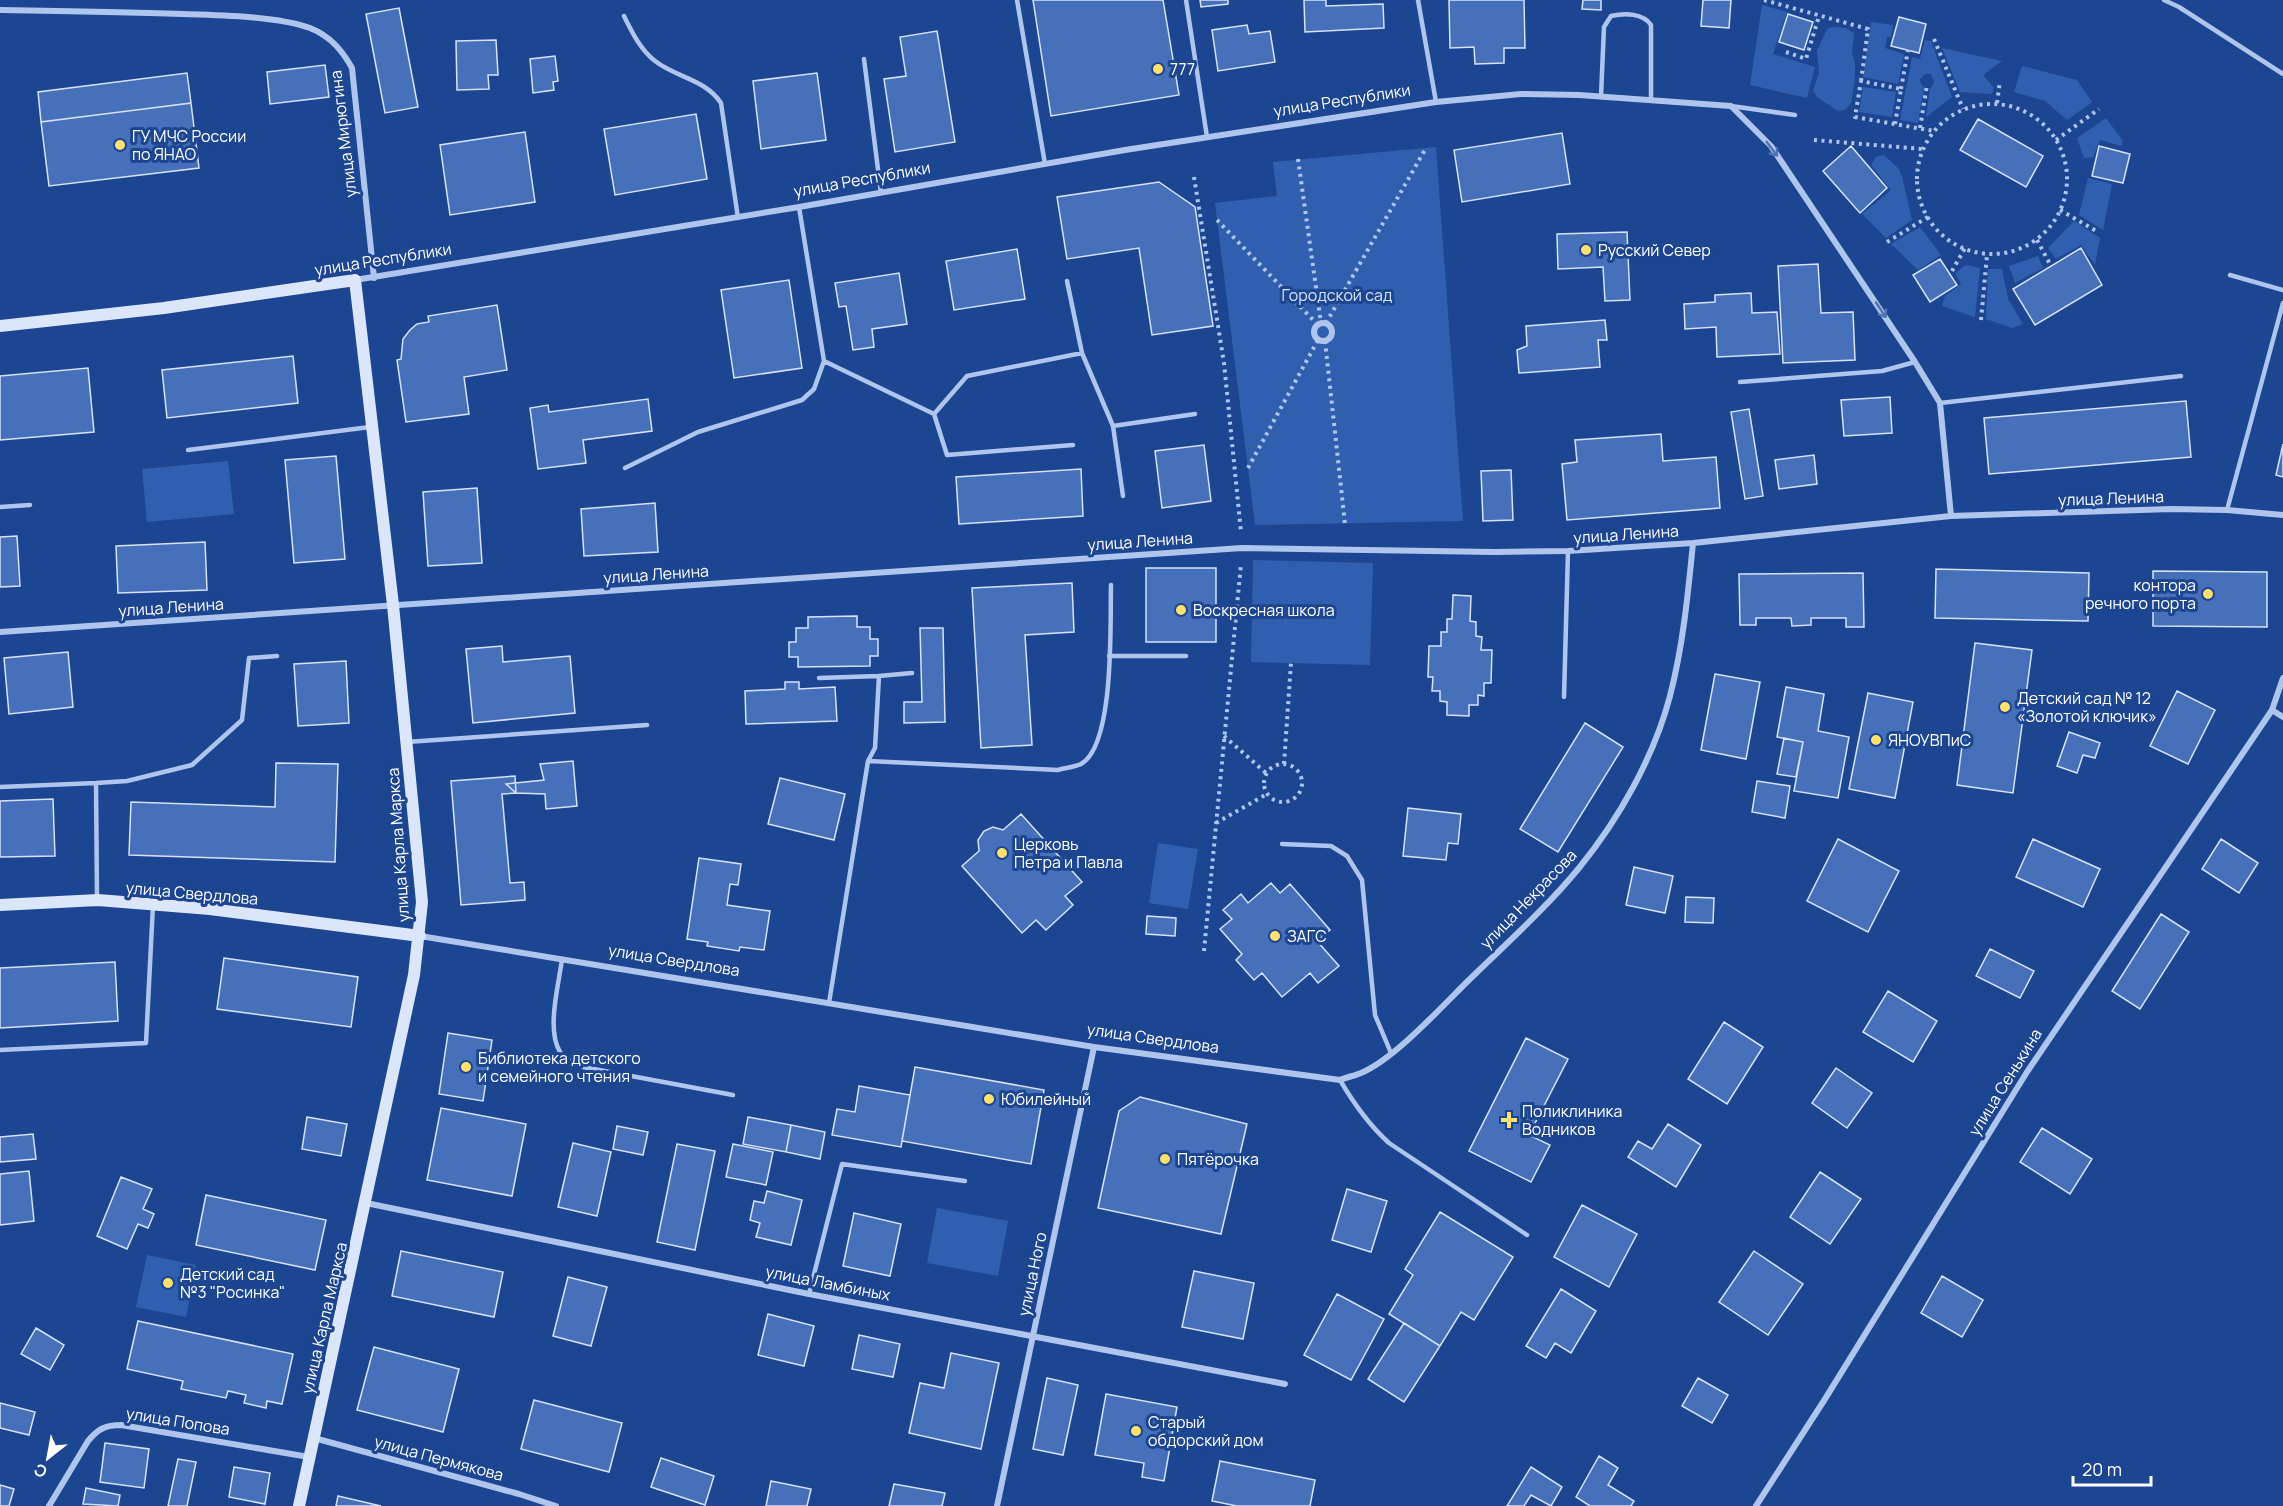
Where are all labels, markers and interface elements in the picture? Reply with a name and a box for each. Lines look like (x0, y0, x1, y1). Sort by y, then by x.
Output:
place label: 777 (1170, 58, 1195, 80)
marker: 777 (1151, 62, 1165, 76)
street label: улица Мирюгина (324, 69, 362, 199)
street label: улица Республики (1272, 78, 1412, 122)
place label: ГУ МЧС России по ЯНАО (132, 125, 246, 165)
marker: ГУ МЧС России по ЯНАО (113, 138, 127, 152)
one-way arrow (1766, 140, 1778, 156)
street label: улица Республики (792, 156, 932, 202)
street label: улица Республики (313, 237, 453, 281)
place label: Русский Север (1598, 239, 1711, 261)
marker: Русский Север (1579, 243, 1593, 257)
park label: Городской сад (1282, 284, 1393, 306)
one-way arrow (1874, 302, 1887, 319)
street label: улица Ленина (2058, 485, 2164, 511)
street label: улица Ленина (1572, 519, 1680, 549)
street label: улица Ленина (1086, 526, 1194, 556)
street label: улица Ленина (602, 559, 710, 589)
place label: контора речного порта (2085, 574, 2196, 614)
marker: контора речного порта (2201, 587, 2215, 601)
street label: улица Ленина (117, 592, 225, 622)
place label: Воскресная школа (1193, 599, 1335, 621)
marker: Воскресная школа (1174, 603, 1188, 617)
place label: Детский сад № 12 «Золотой ключик» (2017, 687, 2157, 727)
marker: Детский сад № 12 «Золотой ключик» (1998, 700, 2012, 714)
place label: ЯНОУВПиС (1888, 729, 1971, 751)
marker: ЯНОУВПиС (1869, 733, 1883, 747)
street label: улица Карла Маркса (382, 767, 414, 923)
place label: Церковь Петра и Павла (1014, 833, 1123, 873)
street label: улица Некрасова (1475, 844, 1581, 954)
marker: Церковь Петра и Павла (995, 846, 1009, 860)
street label: улица Свердлова (125, 876, 259, 910)
place label: ЗАГС (1287, 925, 1327, 947)
marker: ЗАГС (1268, 929, 1282, 943)
street label: улица Свердлова (607, 939, 741, 981)
street label: улица Свердлова (1086, 1018, 1220, 1058)
street label: улица Сенькина (1963, 1024, 2047, 1140)
place label: Библиотека детского и семейного чтения (478, 1047, 641, 1087)
marker: Библиотека детского и семейного чтения (459, 1060, 473, 1074)
place label: Юбилейный (1001, 1088, 1091, 1110)
marker: Юбилейный (982, 1092, 996, 1106)
place label: Поликлиника Водников (1522, 1100, 1622, 1140)
marker: Поликлиника Водников (1500, 1111, 1518, 1129)
place label: Пятёрочка (1177, 1148, 1259, 1170)
marker: Пятёрочка (1158, 1152, 1172, 1166)
street label: улица Ного (1012, 1230, 1052, 1318)
street label: улица Карла Маркса (296, 1240, 352, 1396)
street label: улица Ламбиных (764, 1260, 893, 1306)
place label: Детский сад №3 "Росинка" (180, 1263, 285, 1303)
marker: Детский сад №3 "Росинка" (161, 1276, 175, 1290)
street label: улица Попова (124, 1402, 232, 1440)
place label: Старый обдорский дом (1148, 1411, 1264, 1451)
marker: Старый обдорский дом (1129, 1424, 1143, 1438)
north arrow (18, 1428, 78, 1488)
street label: улица Пермякова (372, 1430, 506, 1486)
scale bar (2073, 1449, 2151, 1487)
text: 20 m (2082, 1457, 2122, 1481)
text: С (29, 1458, 51, 1483)

